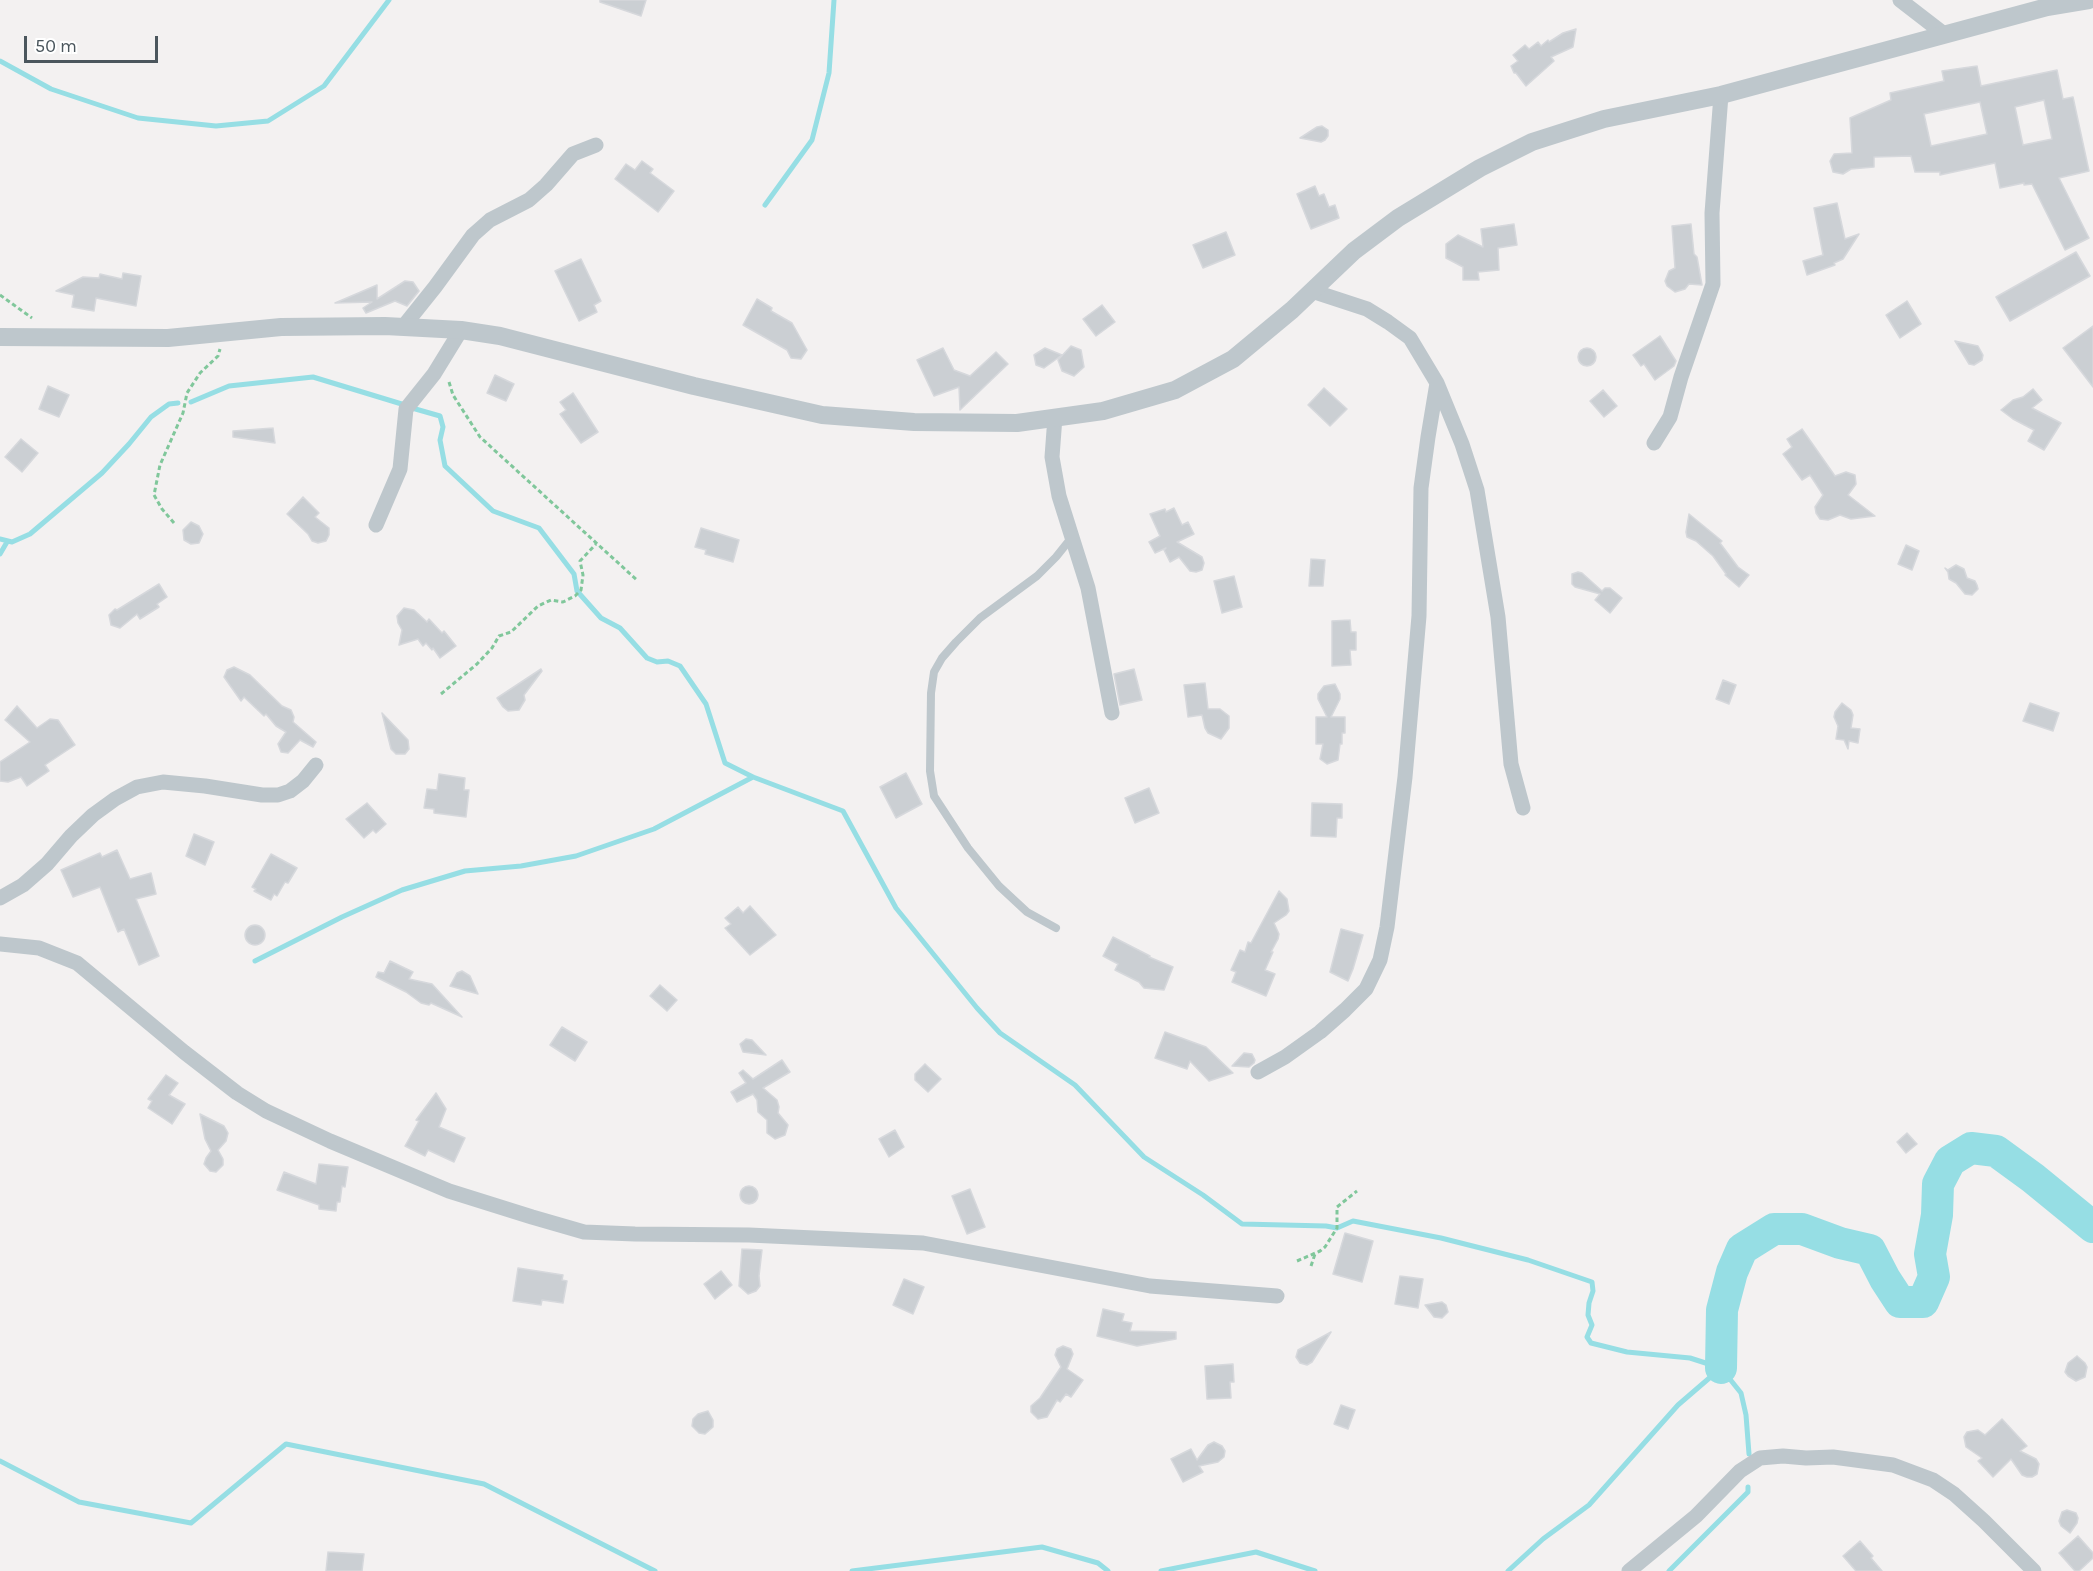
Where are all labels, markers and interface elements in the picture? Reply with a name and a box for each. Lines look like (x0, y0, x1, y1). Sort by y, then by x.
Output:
scale bar (27, 24, 160, 62)
text: 50 m (35, 35, 77, 57)

